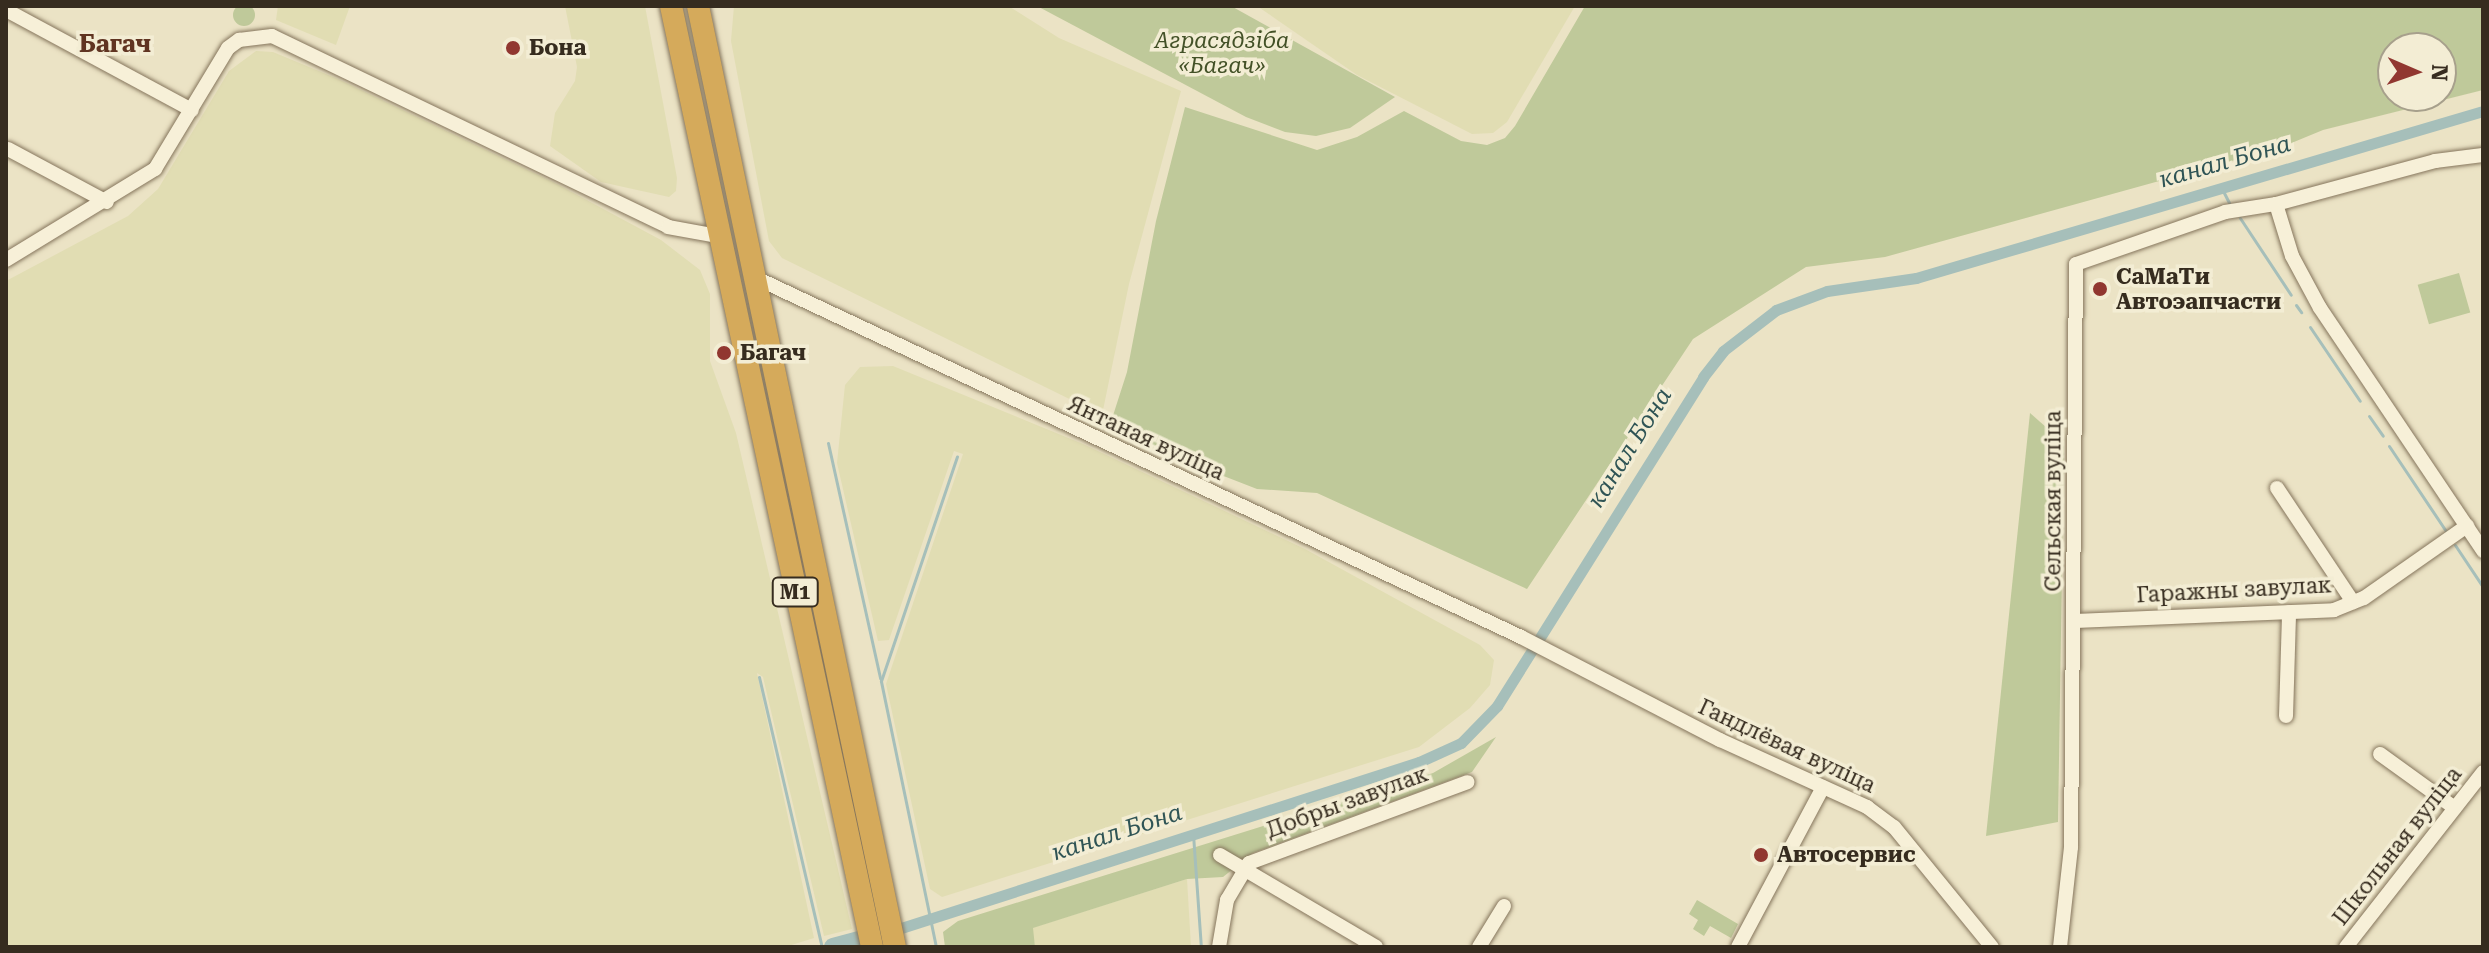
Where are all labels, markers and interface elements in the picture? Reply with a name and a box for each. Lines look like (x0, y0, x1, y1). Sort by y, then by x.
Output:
park label: Аграсядзіба «Багач» (1155, 27, 1289, 78)
district label: Багач (79, 31, 151, 59)
north arrow (2377, 32, 2457, 112)
place label: Бона (529, 35, 586, 61)
marker: Бона (504, 39, 522, 57)
text: N (2427, 64, 2452, 82)
water label: канал Бона (2156, 129, 2294, 195)
place label: СаМаТи Автоэапчасти (2116, 263, 2281, 314)
marker: СаМаТи Автоэапчасти (2091, 280, 2109, 298)
place label: Багач (740, 340, 806, 366)
marker: Багач (715, 344, 733, 362)
water label: канал Бона (1582, 383, 1678, 513)
street label: Янтаная вуліца (1063, 390, 1229, 486)
street label: Сельская вуліца (2040, 410, 2066, 592)
street label: Гаражны завулак (2136, 572, 2332, 608)
road number: М1 (771, 576, 819, 608)
street label: Гандлёвая вуліца (1694, 693, 1880, 799)
street label: Добры завулак (1262, 760, 1432, 844)
street label: Школьная вуліца (2327, 762, 2467, 930)
water label: канал Бона (1048, 798, 1186, 868)
place label: Автосервис (1777, 842, 1916, 868)
marker: Автосервис (1752, 846, 1770, 864)

